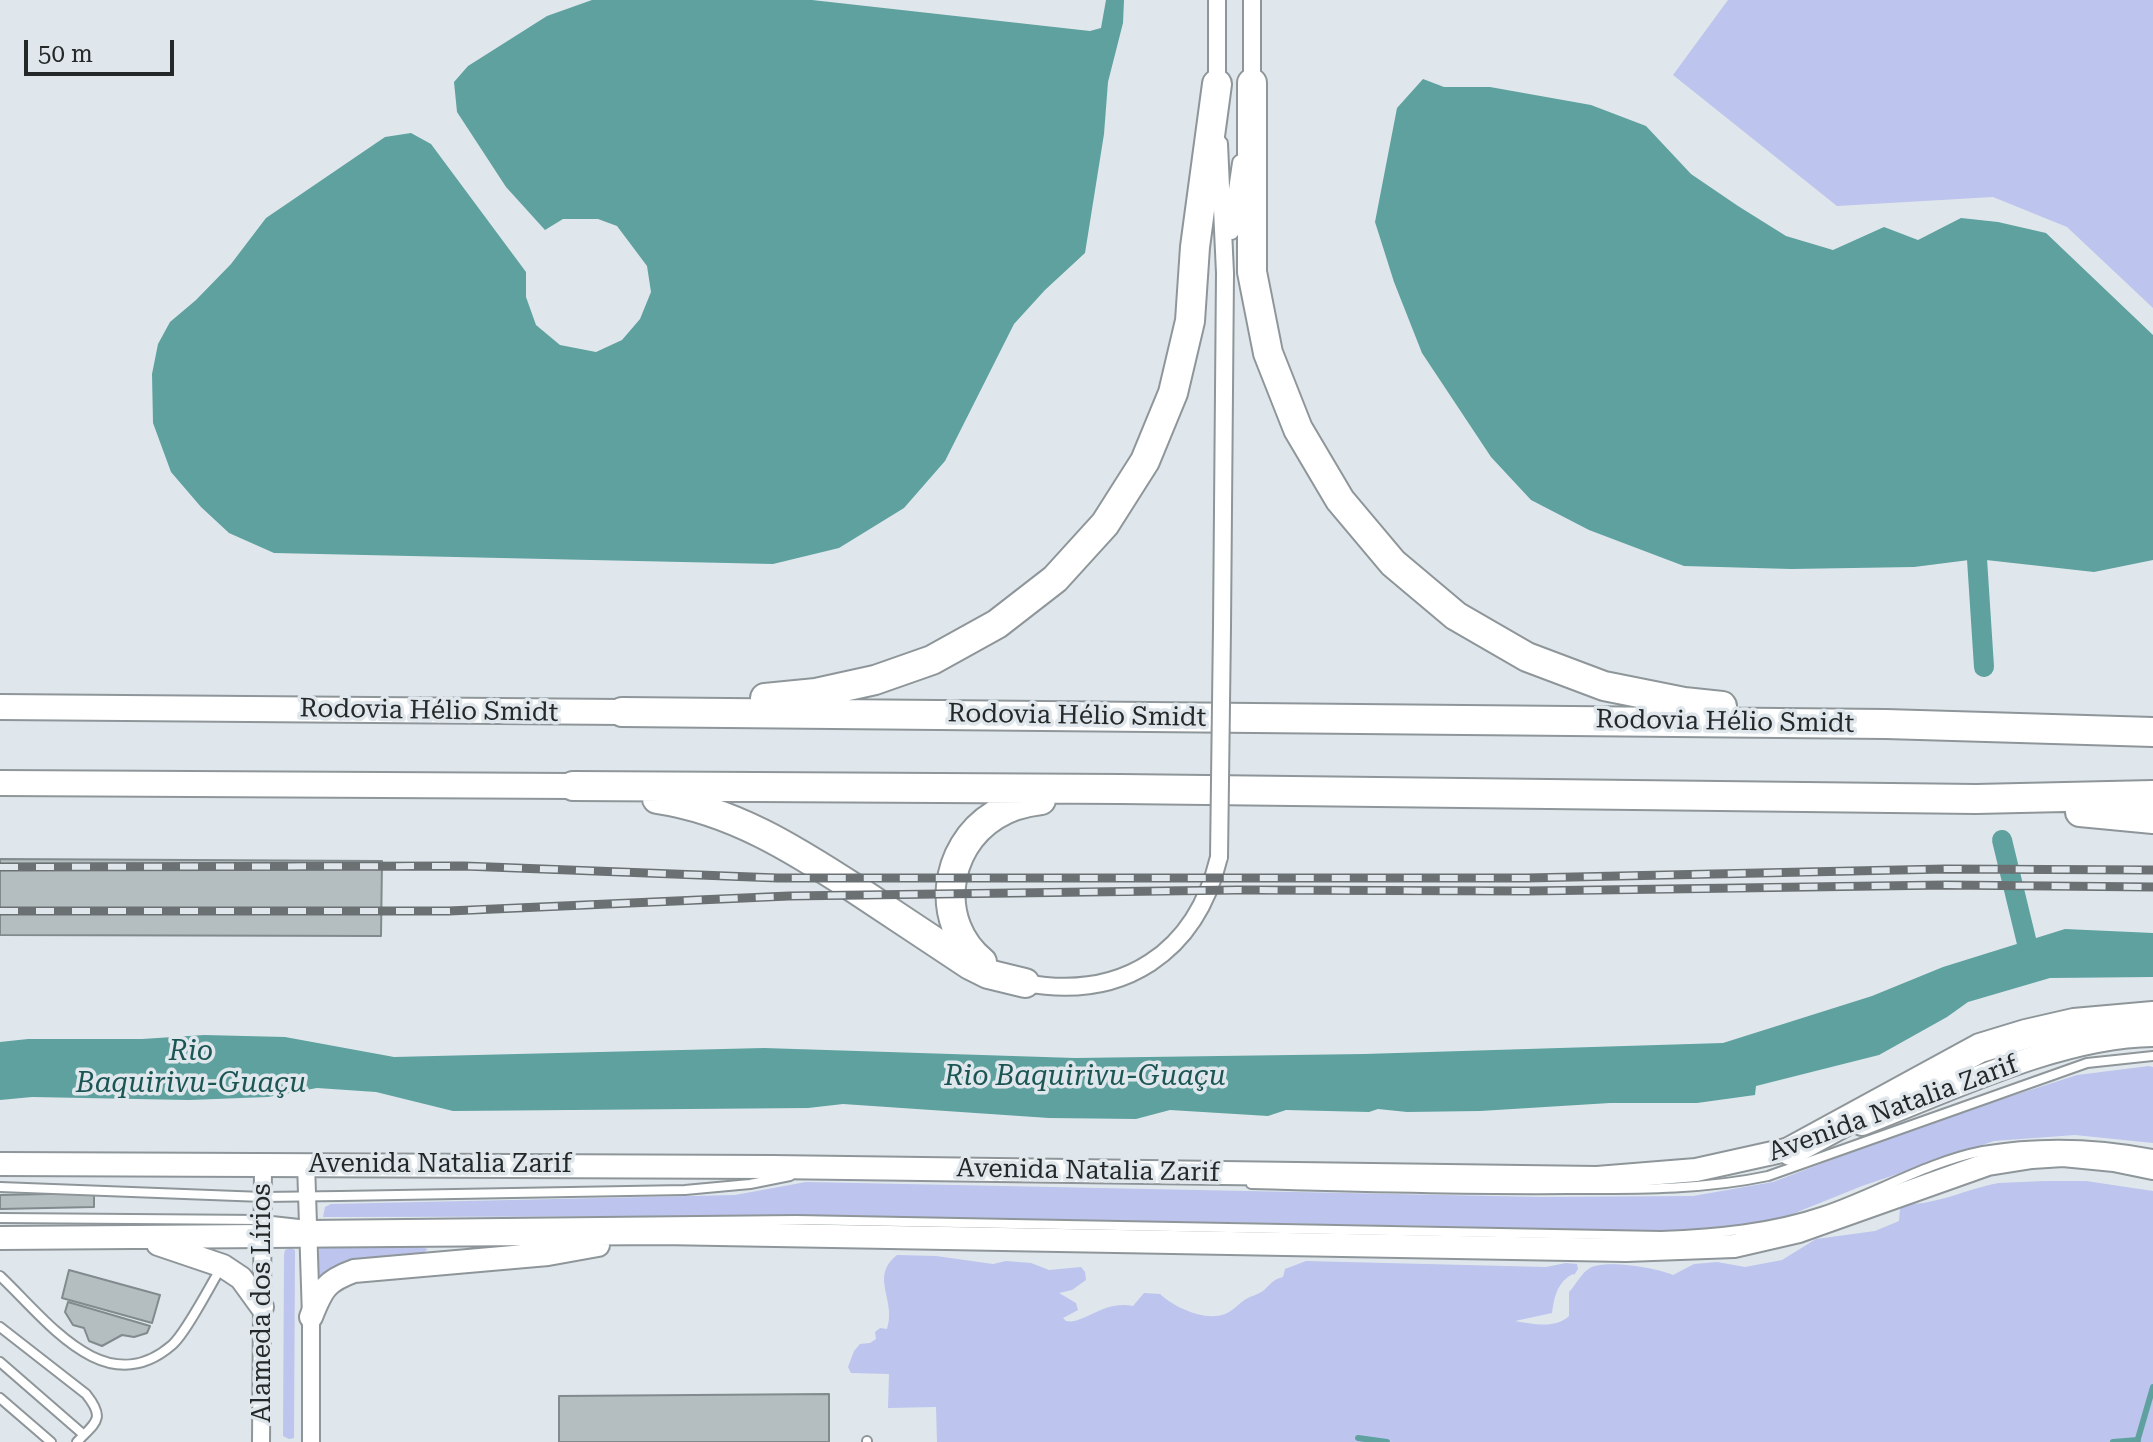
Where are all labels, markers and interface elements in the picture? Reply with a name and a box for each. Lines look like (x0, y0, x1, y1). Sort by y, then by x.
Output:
scale bar (28, 24, 178, 74)
text: 50 m (38, 40, 93, 68)
street label: Rodovia Hélio Smidt (299, 693, 559, 729)
street label: Rodovia Hélio Smidt (947, 698, 1207, 734)
street label: Rodovia Hélio Smidt (1595, 704, 1855, 740)
water label: Rio Baquirivu-Guaçu (76, 1035, 306, 1101)
street label: Avenida Natalia Zarif (1764, 1049, 2022, 1169)
water label: Rio Baquirivu-Guaçu (944, 1060, 1226, 1094)
street label: Avenida Natalia Zarif (308, 1148, 572, 1180)
street label: Avenida Natalia Zarif (956, 1153, 1220, 1189)
street label: Alameda dos Lírios (246, 1183, 278, 1423)

